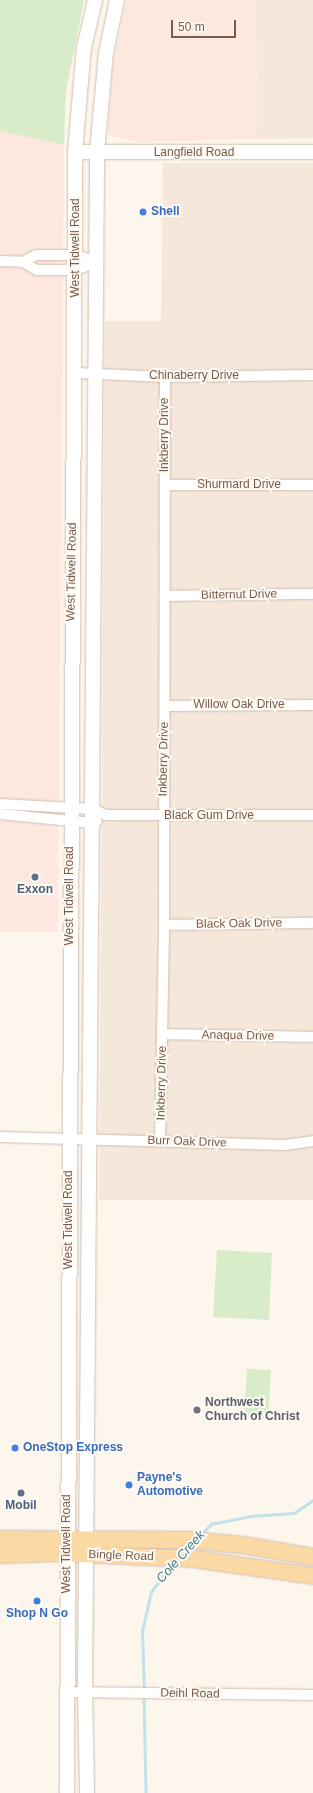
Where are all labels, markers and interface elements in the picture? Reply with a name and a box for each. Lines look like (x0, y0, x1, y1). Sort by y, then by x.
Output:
scale bar (173, 12, 238, 38)
text: 50 m (178, 20, 205, 34)
street label: Langfield Road (154, 146, 234, 160)
street label: West Tidwell Road (69, 198, 83, 298)
place label: Shell (151, 205, 180, 219)
marker: Shell (138, 207, 148, 217)
street label: Chinaberry Drive (149, 369, 239, 383)
street label: Inkberry Drive (158, 398, 172, 472)
street label: Shurmard Drive (197, 478, 281, 492)
street label: West Tidwell Road (64, 522, 80, 622)
street label: Bitternut Drive (201, 587, 277, 603)
street label: Willow Oak Drive (193, 698, 285, 712)
street label: Inkberry Drive (156, 722, 172, 796)
street label: Black Gum Drive (164, 809, 254, 823)
street label: West Tidwell Road (63, 846, 77, 946)
marker: Exxon (30, 872, 40, 882)
place label: Exxon (17, 883, 53, 897)
street label: Black Oak Drive (196, 916, 282, 932)
street label: Anaqua Drive (202, 1028, 274, 1044)
street label: Inkberry Drive (154, 1046, 170, 1120)
street label: Burr Oak Drive (147, 1133, 227, 1151)
street label: West Tidwell Road (62, 1170, 76, 1270)
place label: Northwest Church of Christ (205, 1396, 300, 1424)
marker: Northwest Church of Christ (192, 1405, 202, 1415)
place label: OneStop Express (23, 1441, 123, 1455)
marker: OneStop Express (10, 1443, 20, 1453)
place label: Payne's Automotive (137, 1471, 203, 1499)
marker: Payne's Automotive (124, 1480, 134, 1490)
marker: Mobil (16, 1488, 26, 1498)
street label: West Tidwell Road (60, 1494, 74, 1594)
place label: Mobil (5, 1499, 37, 1513)
water label: Cole Creek (153, 1528, 209, 1586)
street label: Bingle Road (88, 1548, 154, 1564)
marker: Shop N Go (32, 1596, 42, 1606)
place label: Shop N Go (6, 1607, 68, 1621)
street label: Deihl Road (160, 1686, 220, 1702)

